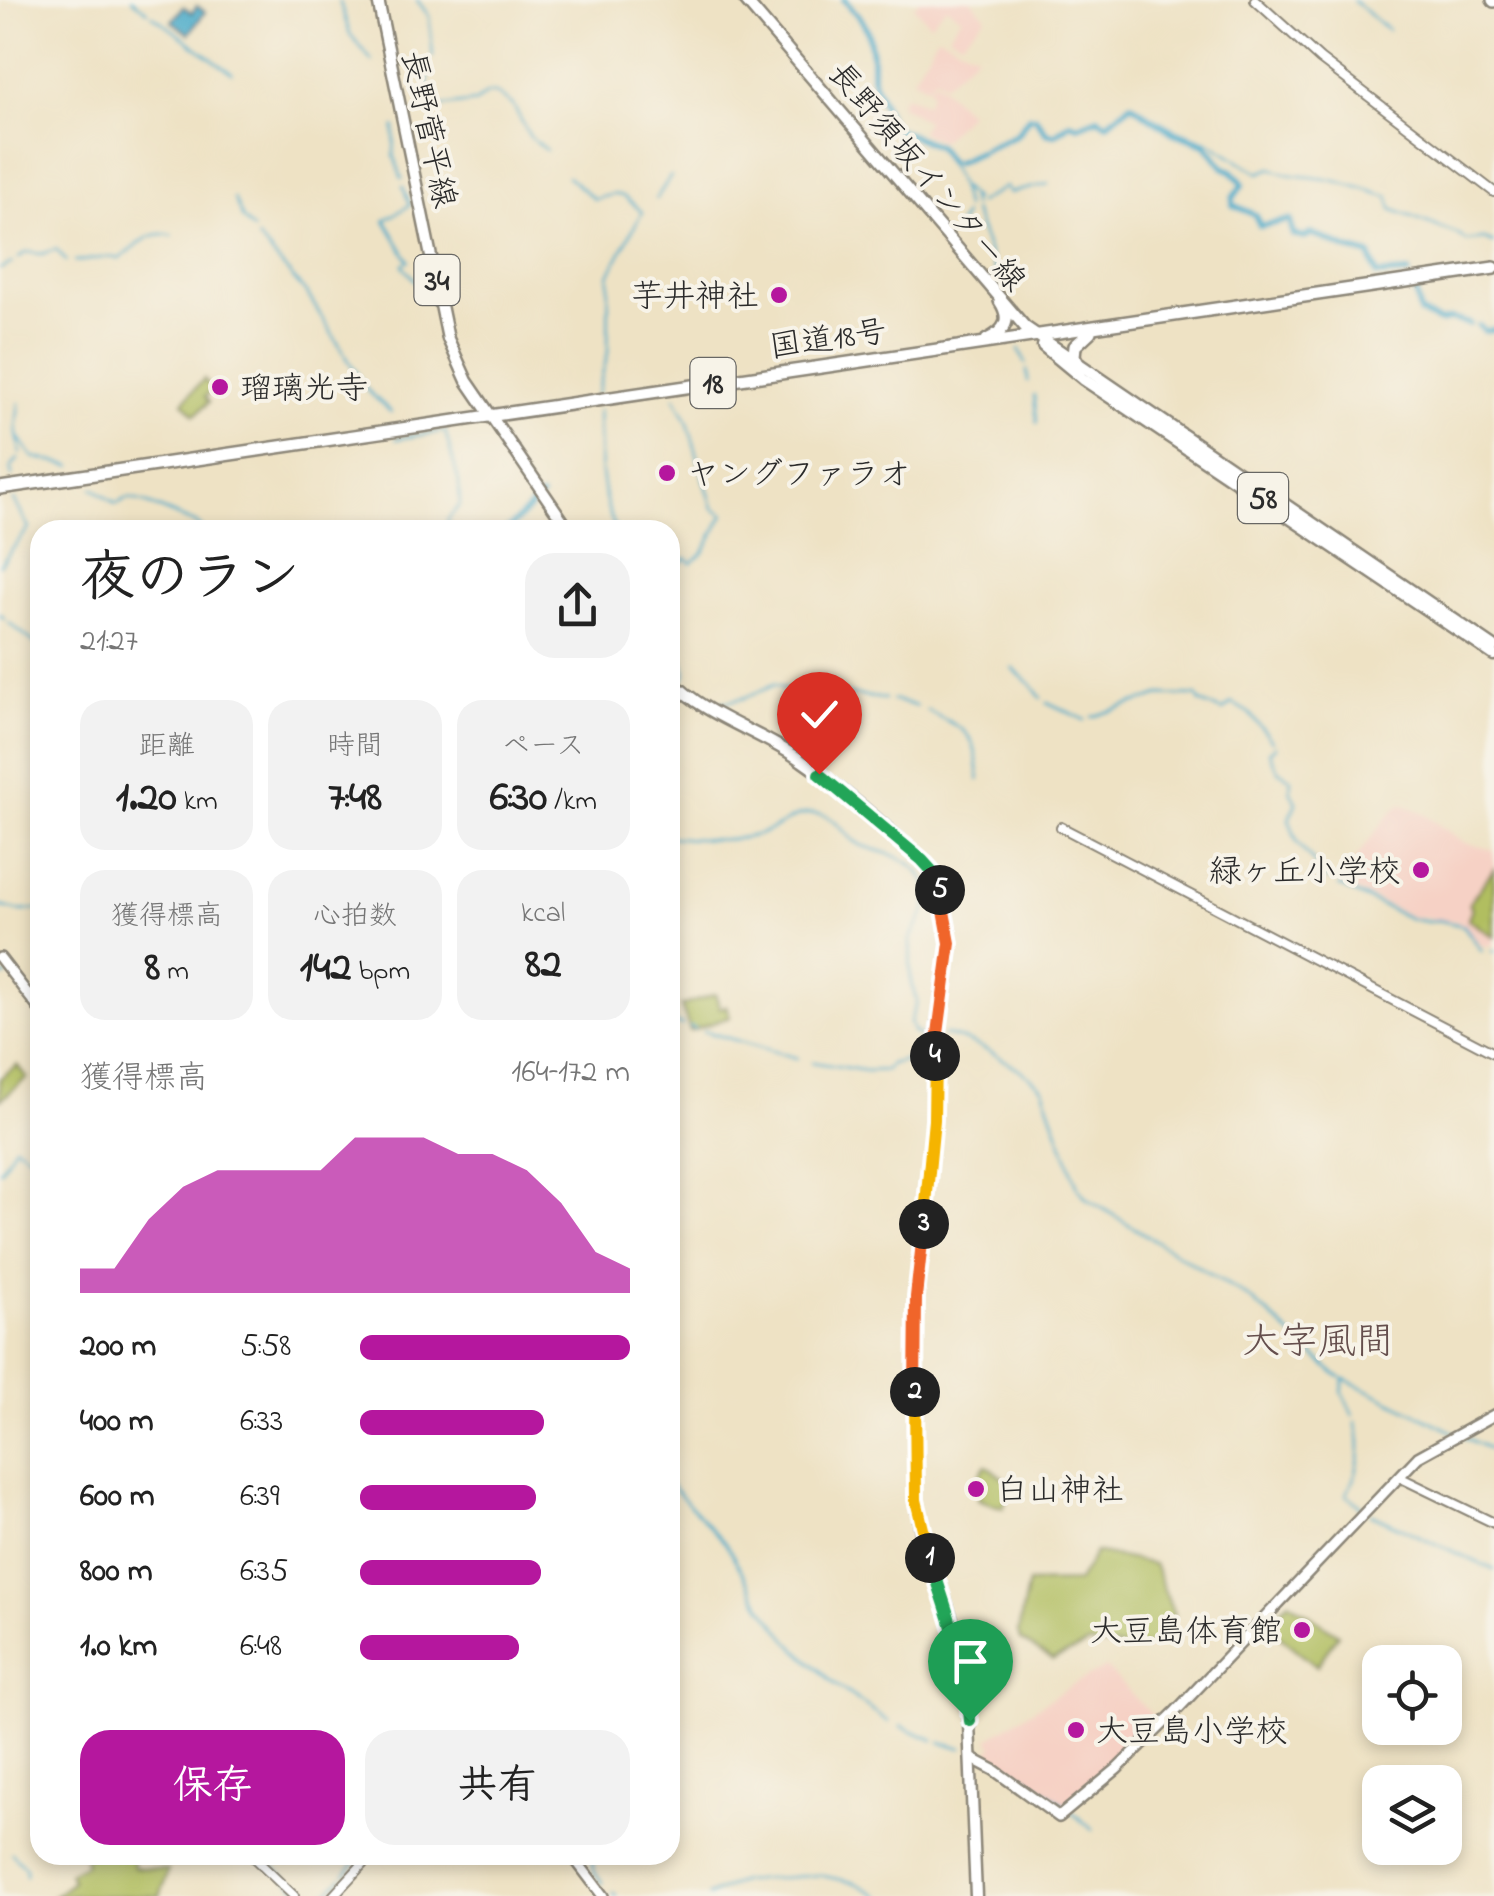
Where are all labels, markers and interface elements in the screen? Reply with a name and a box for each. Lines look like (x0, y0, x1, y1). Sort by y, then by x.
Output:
street label: 長野菅平線 (387, 47, 466, 213)
street label: 長野須坂インター線 (815, 53, 1035, 303)
road number: 34 (414, 255, 460, 305)
place label: 芋井神社 (631, 275, 759, 322)
marker: 芋井神社 (768, 284, 790, 306)
street label: 国道18号 (767, 310, 890, 373)
road number: 18 (690, 358, 736, 408)
place label: 瑠璃光寺 (240, 367, 368, 414)
marker: 瑠璃光寺 (209, 376, 231, 398)
place label: ヤングファラオ (687, 453, 911, 500)
marker: ヤングファラオ (656, 462, 678, 484)
road number: 58 (1238, 473, 1288, 523)
text: 夜のラン (80, 541, 300, 621)
button: share (525, 553, 630, 658)
text: 21:27 (80, 619, 138, 666)
pin (777, 672, 862, 775)
icon: check (792, 687, 847, 742)
text: 距離 (139, 727, 195, 768)
text: 時間 (327, 727, 383, 768)
text: ペース (502, 727, 584, 768)
text: 1.20 (116, 768, 177, 829)
text: 7:48 (328, 768, 382, 829)
text: 6:30 (490, 768, 547, 829)
text: km (177, 782, 218, 823)
text: /km (547, 782, 597, 823)
place label: 緑ヶ丘小学校 (1209, 850, 1401, 897)
marker: 緑ヶ丘小学校 (1410, 859, 1432, 881)
pin: 5 (915, 865, 965, 915)
text: 5 (932, 869, 948, 910)
text: kcal (521, 894, 566, 935)
text: 獲得標高 (111, 897, 223, 938)
text: 心拍数 (313, 897, 397, 938)
text: 82 (525, 935, 562, 996)
text: 8 (144, 938, 160, 999)
text: 142 (300, 938, 351, 999)
text: m (160, 952, 189, 993)
text: bpm (351, 952, 410, 993)
pin: 4 (910, 1031, 960, 1081)
text: 4 (929, 1035, 941, 1076)
text: 164–172 m (511, 1050, 630, 1097)
text: 獲得標高 (80, 1056, 208, 1103)
pin: 3 (899, 1199, 949, 1249)
text: 3 (918, 1203, 930, 1244)
district label: 大字風間 (1242, 1316, 1394, 1372)
text: 200 m (80, 1324, 156, 1371)
text: 5:58 (240, 1324, 291, 1371)
pin: 2 (890, 1367, 940, 1417)
text: 2 (908, 1371, 922, 1412)
text: 400 m (80, 1399, 154, 1446)
text: 6:33 (240, 1399, 283, 1446)
place label: 白山神社 (996, 1469, 1124, 1516)
text: 600 m (80, 1474, 155, 1521)
text: 6:39 (240, 1474, 280, 1521)
marker: 白山神社 (965, 1478, 987, 1500)
pin: 1 (905, 1533, 955, 1583)
text: 1 (926, 1537, 934, 1578)
text: 800 m (80, 1549, 152, 1596)
text: 6:35 (240, 1549, 288, 1596)
place label: 大豆島体育館 (1090, 1610, 1282, 1657)
pin (928, 1619, 1013, 1722)
marker: 大豆島体育館 (1291, 1619, 1313, 1641)
text: 1.0 km (80, 1624, 157, 1671)
text: 6:48 (240, 1624, 282, 1671)
icon: arrive (943, 1634, 998, 1689)
map controls (1362, 1645, 1462, 1865)
button: locate (1362, 1645, 1462, 1745)
place label: 大豆島小学校 (1096, 1710, 1288, 1757)
marker: 大豆島小学校 (1065, 1719, 1087, 1741)
button: 保存 (80, 1730, 345, 1845)
button: 共有 (365, 1730, 630, 1845)
button: layers (1362, 1765, 1462, 1865)

